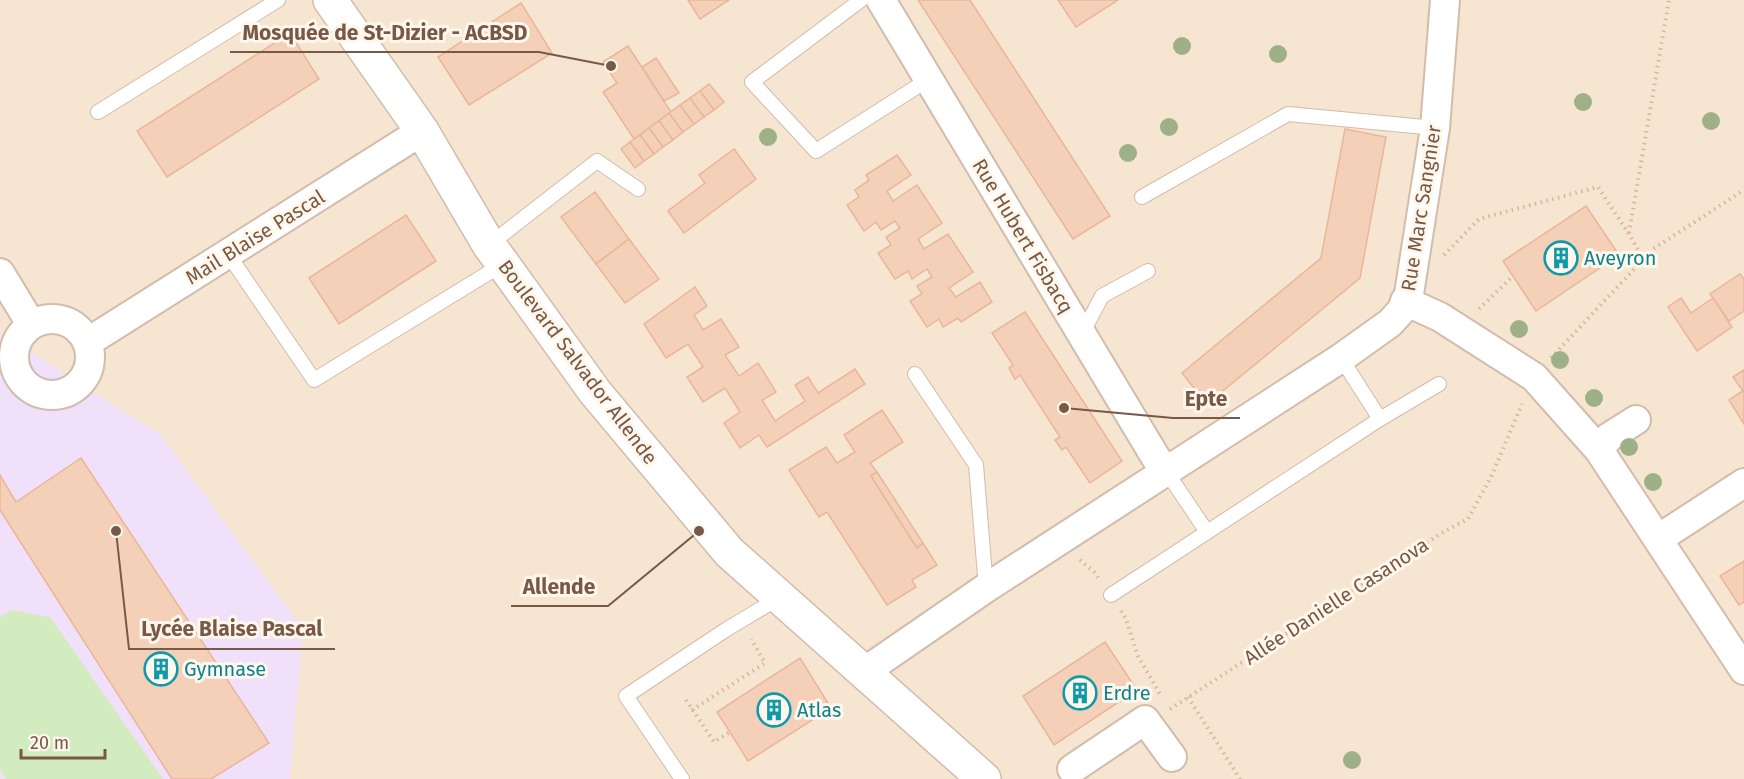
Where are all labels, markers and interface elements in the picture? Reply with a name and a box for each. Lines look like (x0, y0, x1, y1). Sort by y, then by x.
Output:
callout: Mosquée de St-Dizier - ACBSD (230, 13, 539, 52)
text: Mosquée de St-Dizier - ACBSD (243, 20, 527, 46)
street label: Rue Marc Sangnier (1396, 123, 1446, 293)
street label: Rue Hubert Fisbacq (967, 154, 1079, 318)
street label: Mail Blaise Pascal (181, 184, 329, 289)
building icon: Aveyron (1543, 240, 1579, 276)
place label: Aveyron (1584, 246, 1656, 270)
street label: Boulevard Salvador Allende (493, 255, 663, 469)
callout: Epte (1173, 379, 1240, 418)
text: Epte (1185, 386, 1228, 412)
street label: Allée Danielle Casanova (1239, 532, 1433, 670)
callout: Allende (511, 567, 608, 606)
text: Allende (522, 574, 596, 600)
callout: Lycée Blaise Pascal (129, 610, 335, 649)
text: Lycée Blaise Pascal (141, 616, 323, 642)
building icon: Gymnase (143, 651, 179, 687)
place label: Gymnase (184, 657, 266, 681)
building icon: Erdre (1062, 675, 1098, 711)
place label: Erdre (1103, 681, 1151, 705)
building icon: Atlas (756, 692, 792, 728)
place label: Atlas (797, 698, 841, 722)
scale bar (21, 722, 105, 760)
text: 20 m (30, 732, 69, 754)

